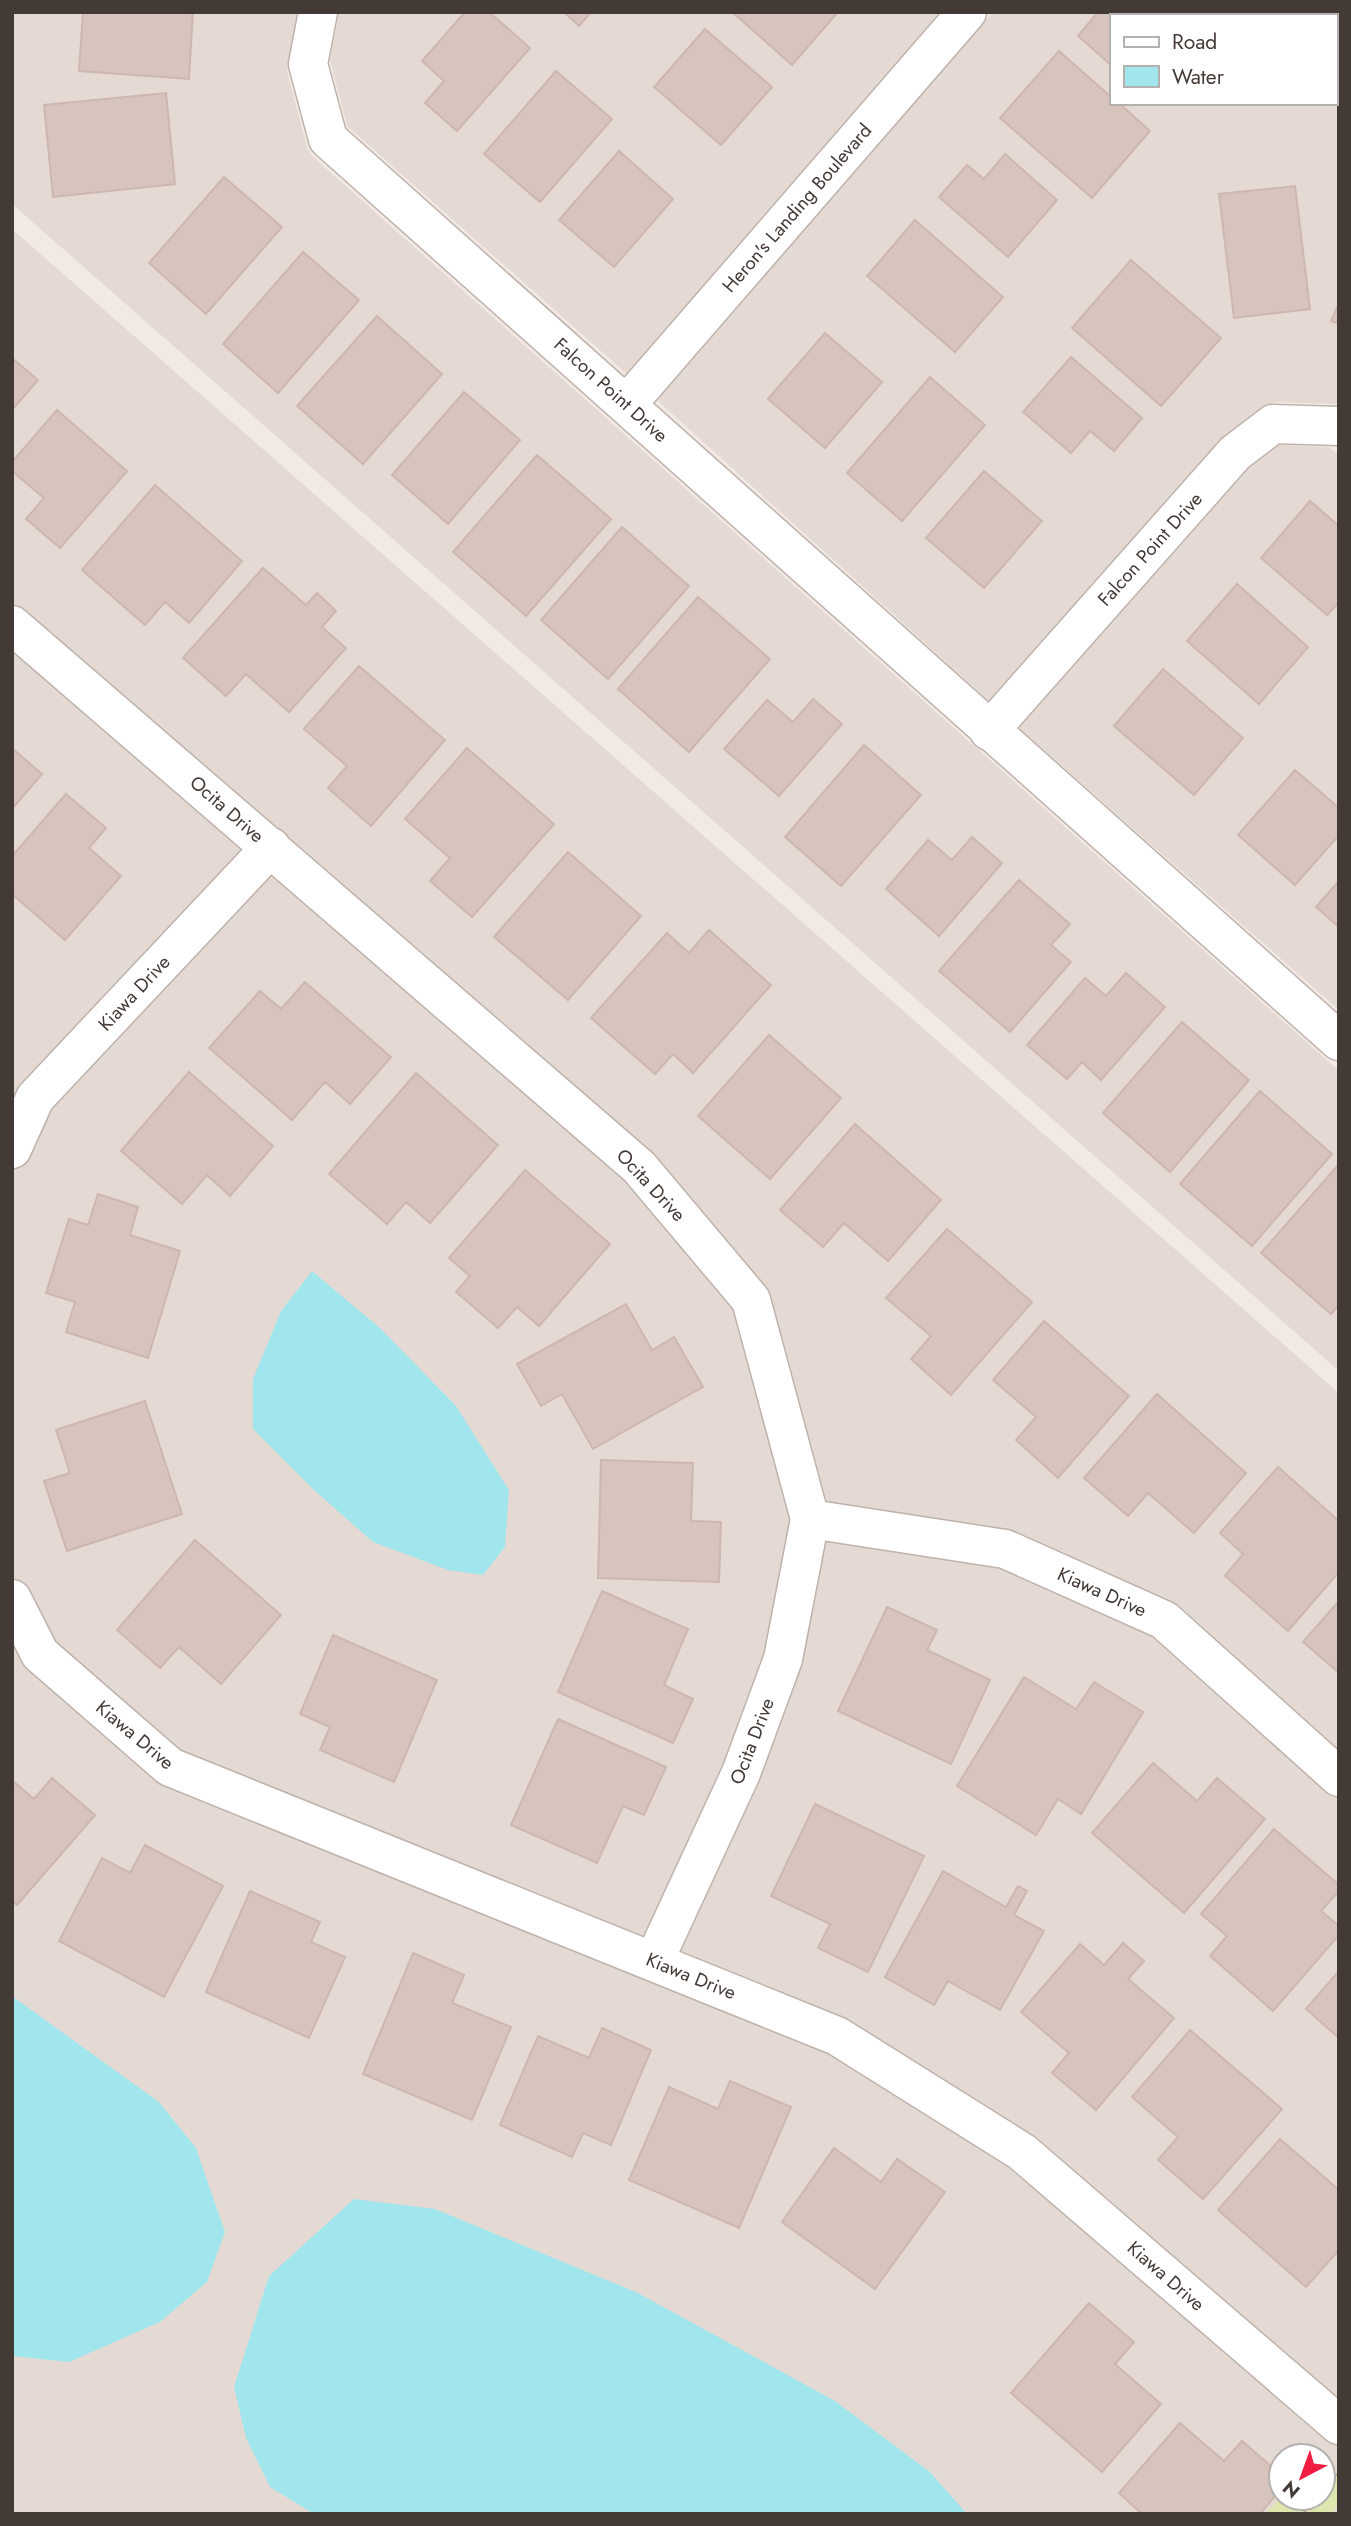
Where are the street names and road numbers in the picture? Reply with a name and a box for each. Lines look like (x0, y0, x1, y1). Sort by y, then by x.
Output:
street label: Heron's Landing Boulevard (716, 118, 878, 298)
street label: Falcon Point Drive (548, 331, 674, 449)
street label: Falcon Point Drive (1091, 486, 1209, 612)
street label: Ocita Drive (184, 769, 270, 849)
street label: Kiawa Drive (92, 949, 176, 1037)
street label: Ocita Drive (610, 1143, 692, 1228)
street label: Kiawa Drive (1053, 1560, 1151, 1624)
street label: Kiawa Drive (90, 1694, 180, 1776)
street label: Ocita Drive (723, 1694, 781, 1788)
street label: Kiawa Drive (642, 1946, 740, 2006)
street label: Kiawa Drive (1121, 2235, 1211, 2317)

